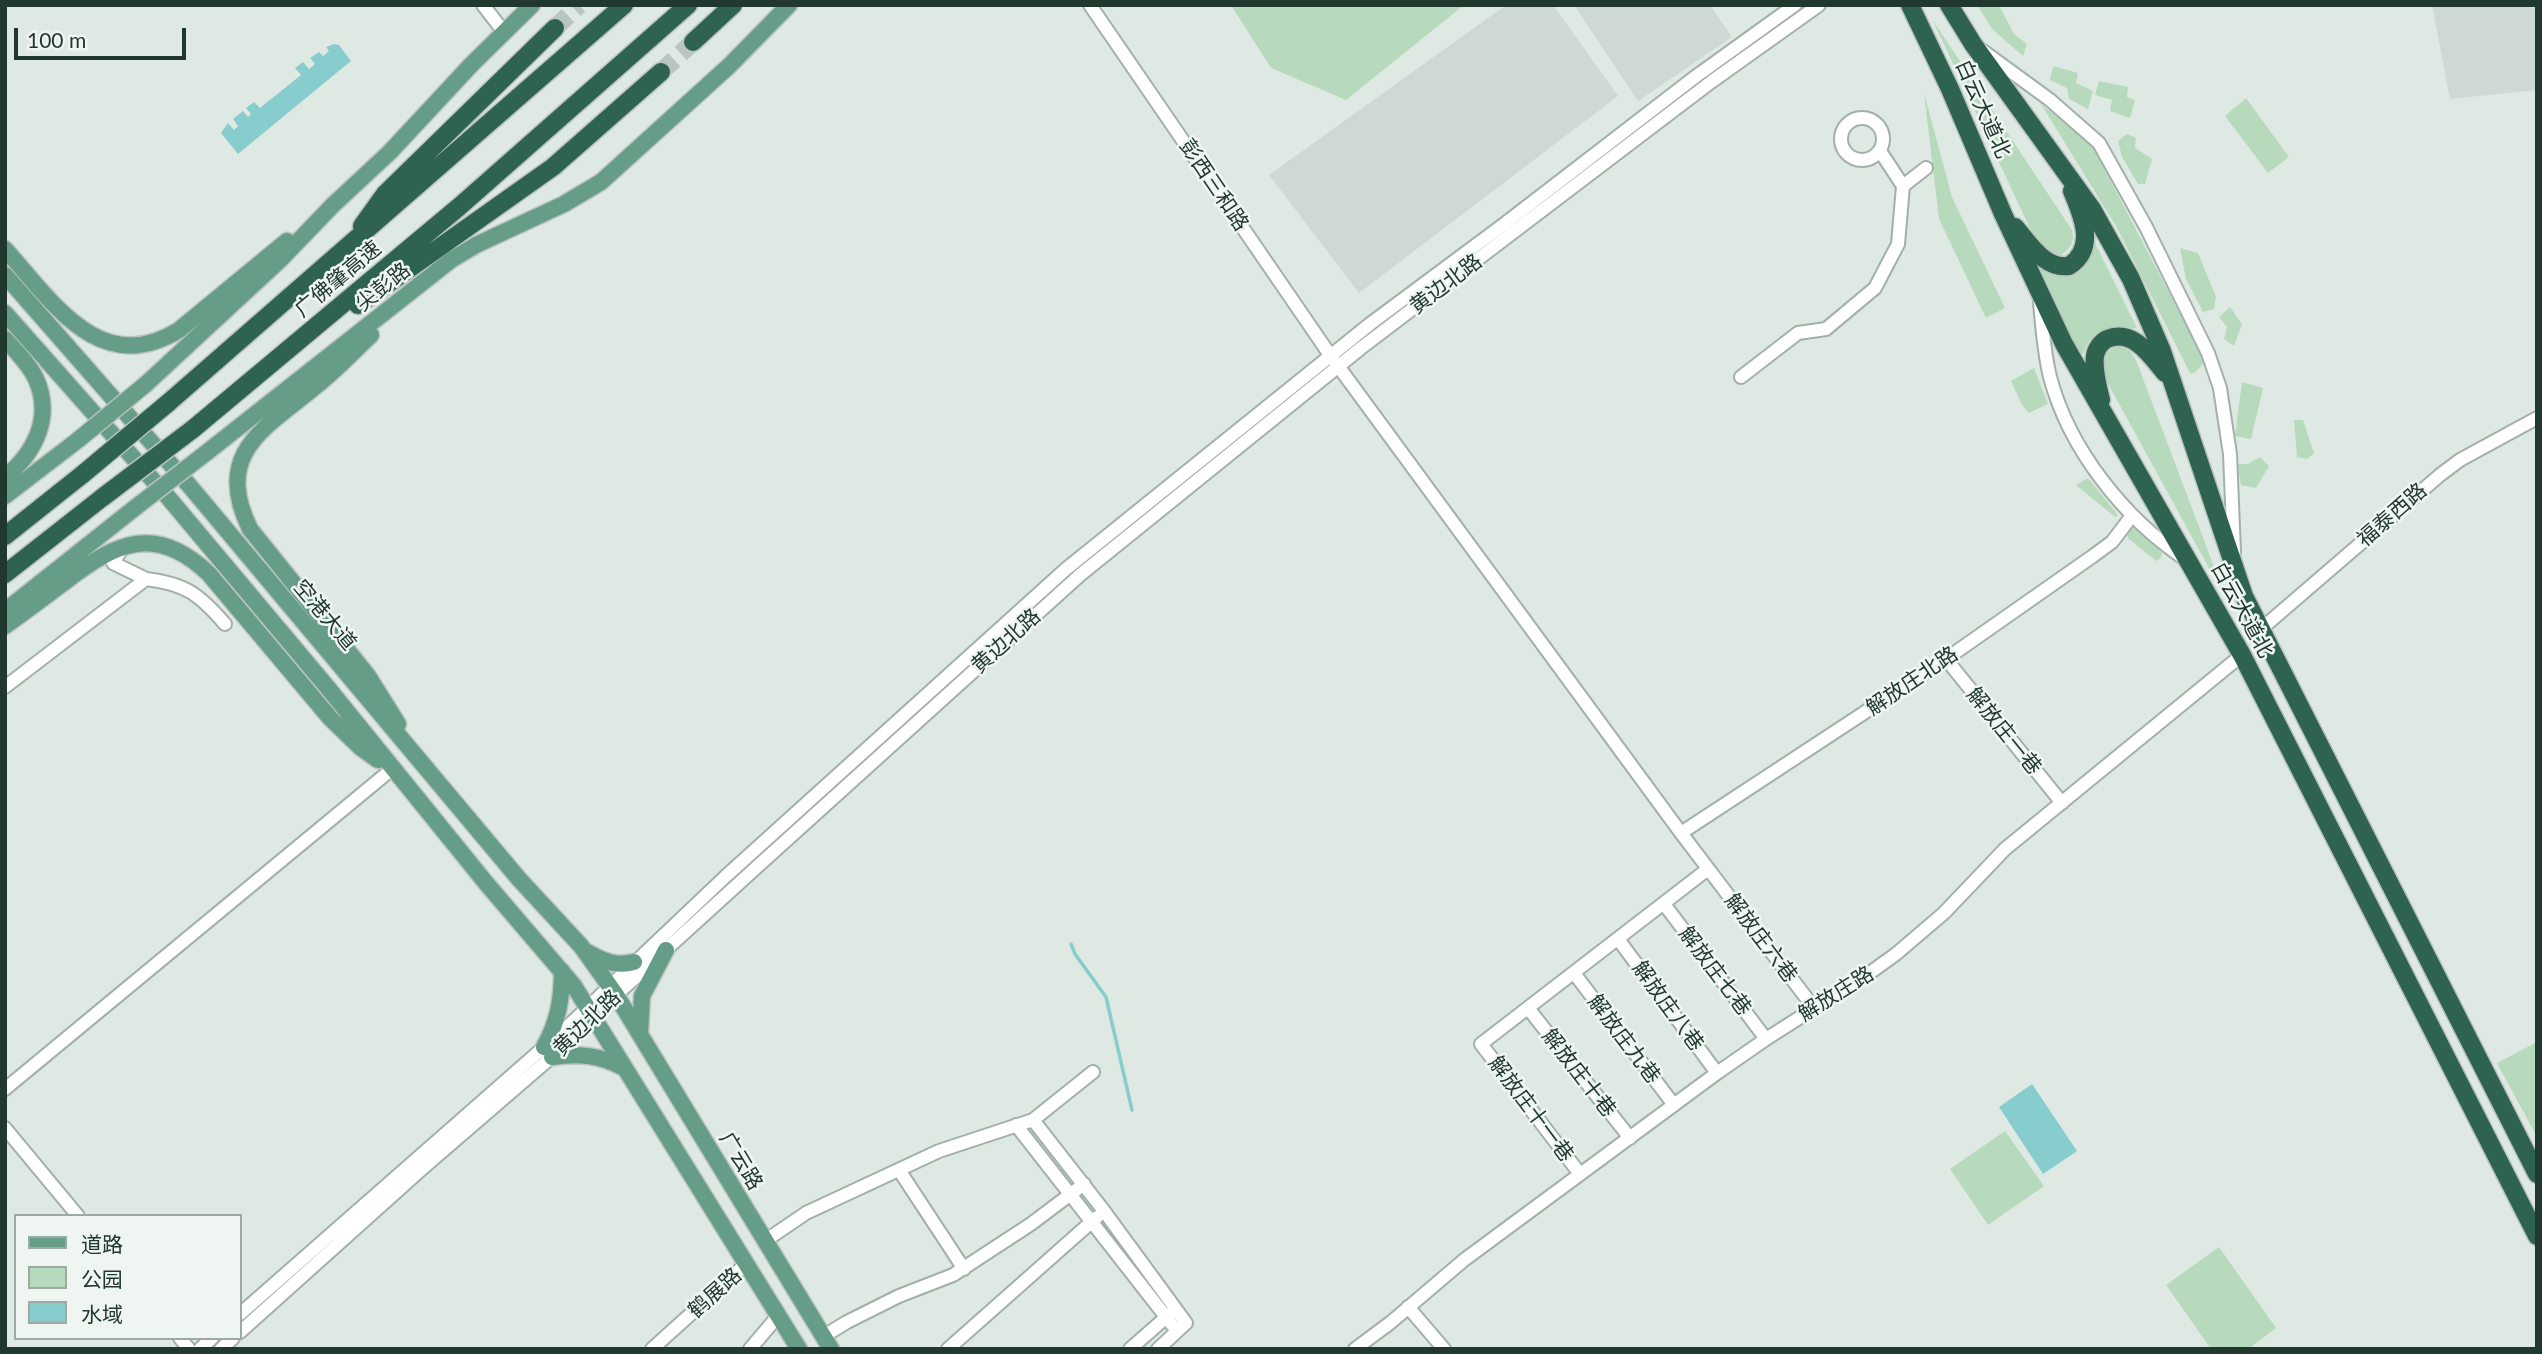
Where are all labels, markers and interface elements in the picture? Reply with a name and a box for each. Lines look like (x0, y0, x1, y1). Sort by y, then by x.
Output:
scale bar (18, 14, 189, 58)
text: 100 m (27, 27, 86, 52)
street label: 白云大道北 (1950, 56, 2016, 162)
street label: 彭西三和路 (1174, 134, 1254, 236)
street label: 广佛肇高速 (290, 236, 386, 322)
street label: 黄边北路 (1405, 249, 1487, 319)
street label: 尖彭路 (351, 257, 415, 317)
street label: 福泰西路 (2352, 478, 2432, 552)
street label: 白云大道北 (2206, 558, 2278, 662)
street label: 空港大道 (288, 575, 362, 655)
street label: 黄边北路 (966, 604, 1046, 678)
street label: 解放庄北路 (1861, 641, 1963, 721)
street label: 解放庄一巷 (1961, 682, 2047, 780)
street label: 解放庄六巷 (1719, 888, 1803, 988)
street label: 解放庄七巷 (1673, 921, 1757, 1021)
street label: 解放庄八巷 (1627, 956, 1709, 1056)
street label: 解放庄路 (1794, 961, 1878, 1027)
street label: 黄边北路 (548, 985, 626, 1061)
street label: 解放庄九巷 (1582, 989, 1666, 1089)
street label: 解放庄十巷 (1537, 1024, 1621, 1122)
street label: 解放庄十一巷 (1483, 1051, 1579, 1167)
street label: 广云路 (714, 1128, 768, 1194)
legend (14, 1214, 242, 1340)
text: 道路 (81, 1231, 123, 1256)
street label: 鹤展路 (683, 1263, 747, 1323)
text: 公园 (81, 1266, 123, 1291)
text: 水域 (81, 1301, 123, 1326)

